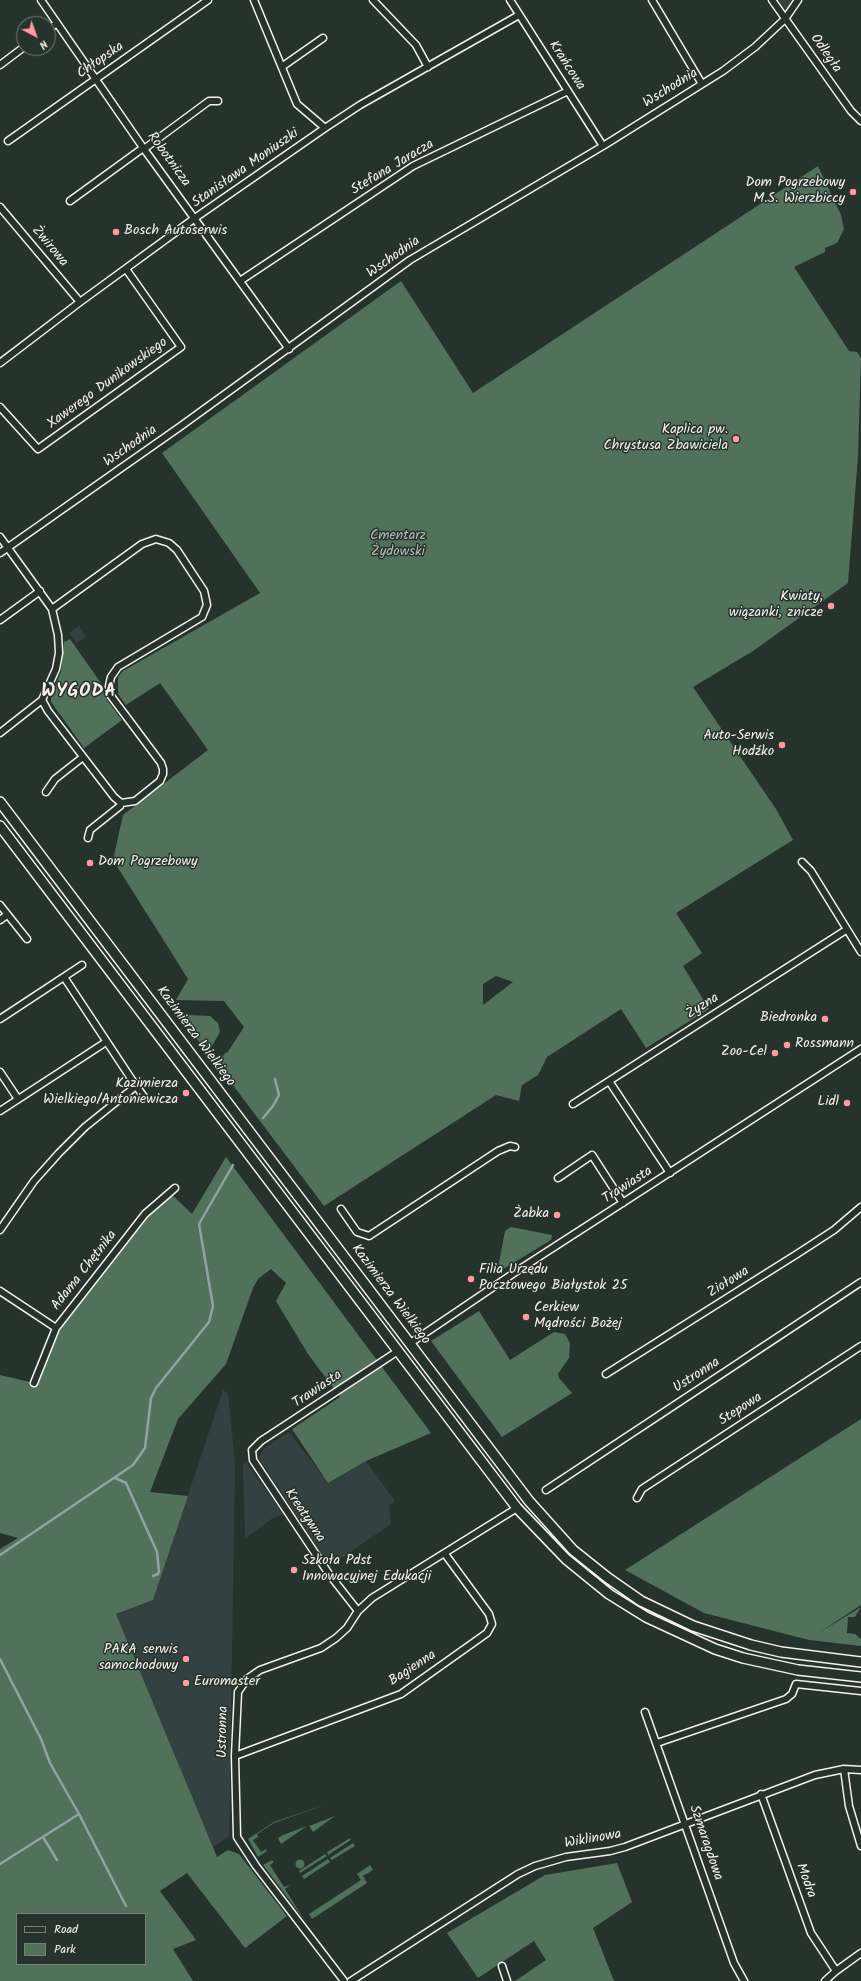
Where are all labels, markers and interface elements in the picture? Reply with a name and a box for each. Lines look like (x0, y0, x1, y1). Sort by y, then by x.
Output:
north arrow (16, 16, 56, 56)
street label: Odległa (806, 31, 844, 77)
text: N (35, 35, 52, 53)
street label: Krańcowa (544, 38, 588, 94)
street label: Chłopska (74, 39, 128, 83)
street label: Wschodnia (641, 66, 701, 112)
street label: Stanisława Moniuszki (189, 126, 303, 212)
street label: Robotnicza (143, 129, 193, 191)
street label: Stefana Jaracza (348, 137, 438, 199)
place label: Dom Pogrzebowy M.S. Wierzbiccy (746, 176, 845, 208)
marker: Dom Pogrzebowy M.S. Wierzbiccy (848, 187, 858, 197)
street label: Żwirowa (27, 223, 71, 271)
place label: Bosch Autoserwis (124, 224, 227, 240)
marker: Bosch Autoserwis (111, 227, 121, 237)
street label: Wschodnia (364, 234, 424, 282)
street label: Xawerego Dunikowskiego (45, 335, 171, 433)
street label: Wschodnia (101, 423, 161, 471)
place label: Kaplica pw. Chrystusa Zbawiciela (603, 423, 728, 456)
marker: Kaplica pw. Chrystusa Zbawiciela (731, 434, 741, 444)
park label: Cmentarz Żydowski (370, 529, 426, 562)
place label: Kwiaty, wiązanki, znicze (729, 590, 823, 622)
marker: Kwiaty, wiązanki, znicze (826, 601, 836, 611)
district label: WYGODA (41, 682, 117, 704)
place label: Auto-Serwis Hodźko (703, 729, 774, 762)
marker: Auto-Serwis Hodźko (777, 740, 787, 750)
place label: Dom Pogrzebowy (98, 855, 197, 871)
marker: Dom Pogrzebowy (85, 858, 95, 868)
street label: Kazimierza Wielkiego (152, 984, 238, 1090)
street label: Żyzna (684, 990, 722, 1024)
place label: Biedronka (760, 1011, 817, 1027)
marker: Biedronka (820, 1014, 830, 1024)
place label: Rossmann (795, 1037, 854, 1053)
marker: Rossmann (782, 1040, 792, 1050)
place label: Zoo-Cel (721, 1045, 767, 1061)
marker: Zoo-Cel (770, 1048, 780, 1058)
place label: Kazimierza Wielkiego/Antoniewicza (43, 1077, 178, 1110)
marker: Kazimierza Wielkiego/Antoniewicza (181, 1088, 191, 1098)
place label: Lidl (818, 1095, 839, 1111)
marker: Lidl (842, 1098, 852, 1108)
street label: Trawiasta (600, 1164, 656, 1208)
place label: Żabka (513, 1207, 549, 1223)
marker: Żabka (552, 1210, 562, 1220)
street label: Adama Chętnika (49, 1228, 121, 1314)
street label: Kazimierza Wielkiego (347, 1242, 433, 1348)
place label: Filia Urzędu Pocztowego Białystok 25 (479, 1263, 627, 1296)
street label: Ziołowa (705, 1264, 753, 1302)
marker: Filia Urzędu Pocztowego Białystok 25 (466, 1274, 476, 1284)
place label: Cerkiew Mądrości Bożej (534, 1301, 622, 1334)
marker: Cerkiew Mądrości Bożej (521, 1312, 531, 1322)
street label: Ustronna (671, 1355, 723, 1397)
street label: Trawiasta (290, 1367, 346, 1413)
street label: Stepowa (716, 1390, 766, 1430)
street label: Kreatywna (280, 1486, 328, 1546)
place label: Szkoła Pdst Innowacyjnej Edukacji (302, 1554, 431, 1586)
marker: Szkoła Pdst Innowacyjnej Edukacji (289, 1565, 299, 1575)
place label: PAKA serwis samochodowy (99, 1643, 178, 1676)
street label: Bagienna (386, 1647, 440, 1691)
marker: PAKA serwis samochodowy (181, 1654, 191, 1664)
place label: Euromaster (194, 1675, 260, 1691)
marker: Euromaster (181, 1678, 191, 1688)
street label: Ustronna (215, 1706, 233, 1758)
street label: Szmaragdowa (684, 1803, 726, 1883)
street label: Wiklinowa (563, 1827, 623, 1853)
street label: Modra (791, 1861, 819, 1901)
legend (16, 1913, 146, 1965)
text: Road (54, 1920, 78, 1939)
text: Park (54, 1940, 76, 1959)

